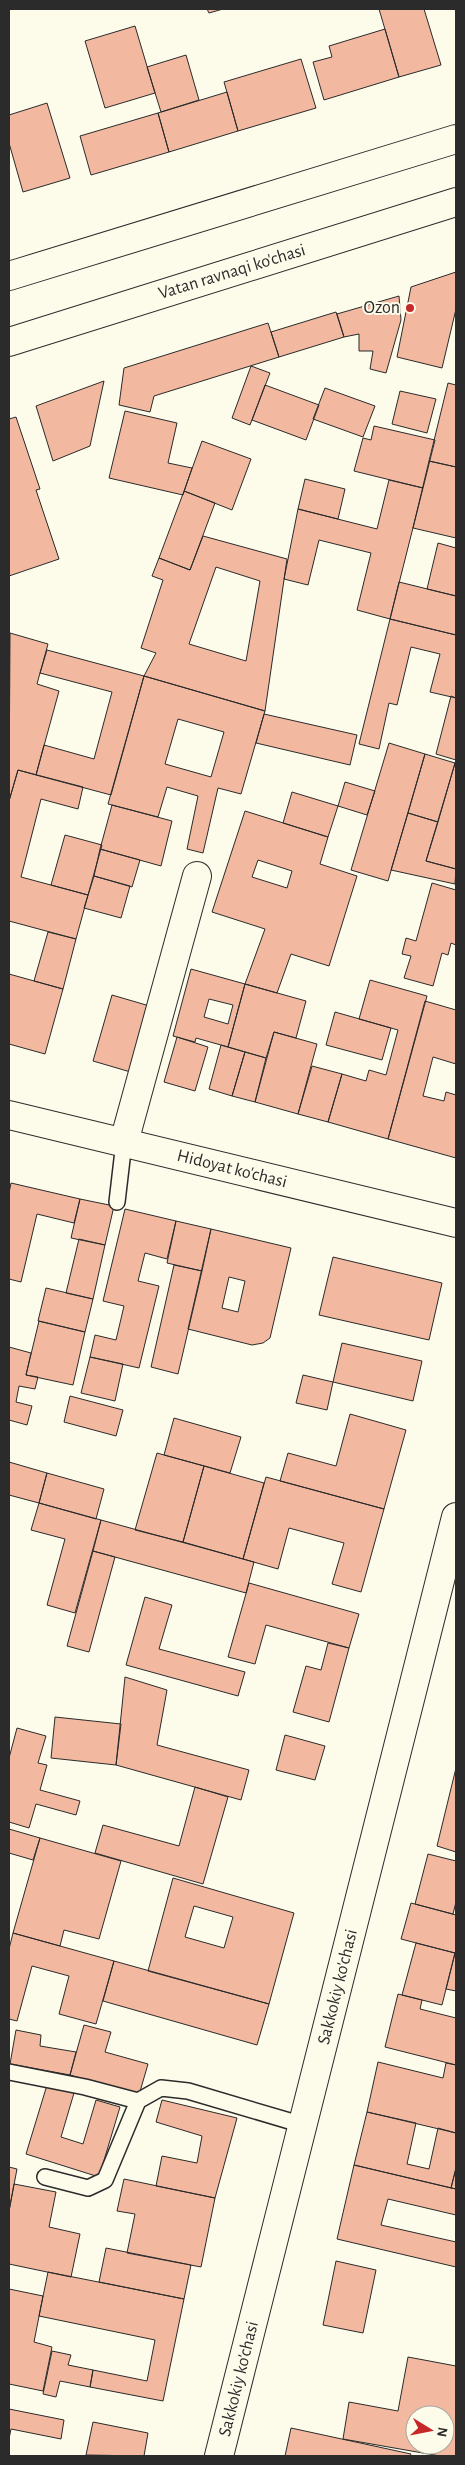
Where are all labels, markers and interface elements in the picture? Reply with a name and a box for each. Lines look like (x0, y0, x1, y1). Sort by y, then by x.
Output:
street label: Vatan ravnaqi ko'chasi (156, 241, 308, 303)
place label: Ozon (363, 299, 400, 317)
marker: Ozon (404, 302, 416, 314)
street label: Hidoyat ko'chasi (175, 1147, 289, 1191)
street label: Sakkokiy ko'chasi (315, 1927, 361, 2047)
street label: Sakkokiy ko'chasi (216, 2319, 262, 2439)
north arrow (405, 2405, 455, 2455)
text: N (434, 2426, 450, 2438)

